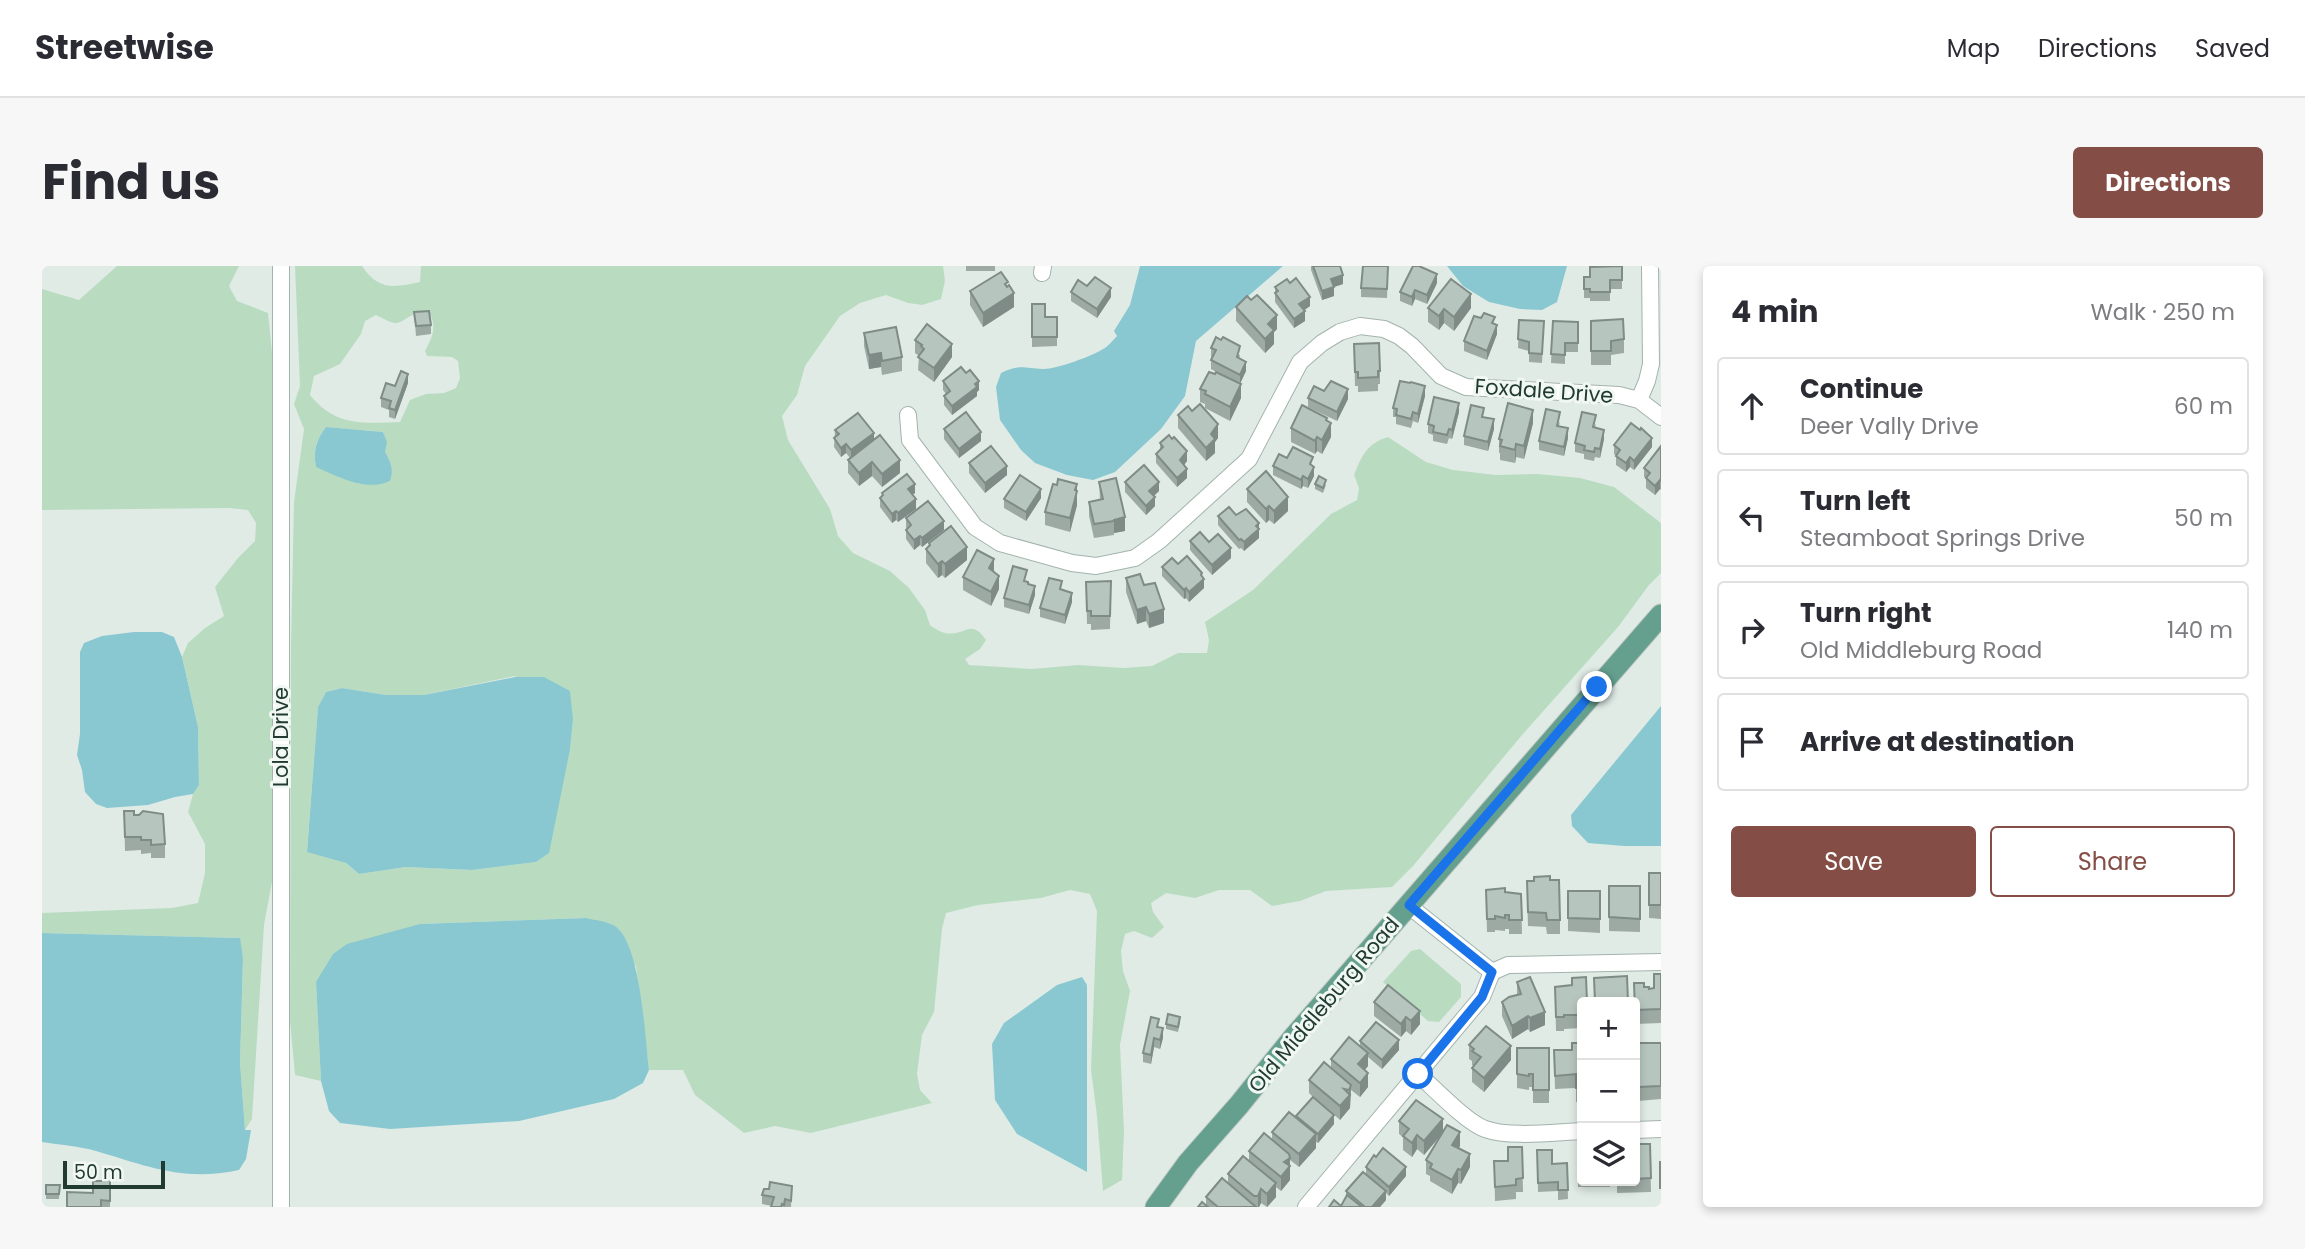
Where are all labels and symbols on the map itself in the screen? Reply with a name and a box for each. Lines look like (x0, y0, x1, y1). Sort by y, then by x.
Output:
street label: Foxdale Drive (1474, 371, 1614, 410)
route end (1581, 671, 1612, 702)
street label: Lola Drive (266, 687, 295, 787)
street label: Old Middleburg Road (1241, 911, 1406, 1099)
route start (1402, 1058, 1433, 1089)
scale bar (63, 1158, 164, 1190)

